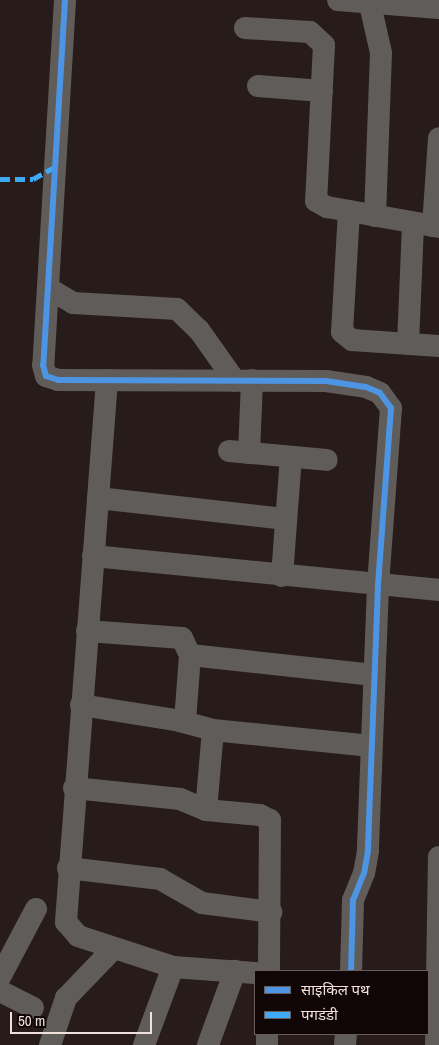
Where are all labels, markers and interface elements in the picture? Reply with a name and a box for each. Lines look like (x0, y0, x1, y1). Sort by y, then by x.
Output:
legend (254, 970, 429, 1035)
text: साइकिल पथ (301, 979, 370, 1000)
scale bar (12, 1002, 155, 1034)
text: पगडंडी (301, 1004, 338, 1025)
text: 50 m (18, 1010, 45, 1031)

